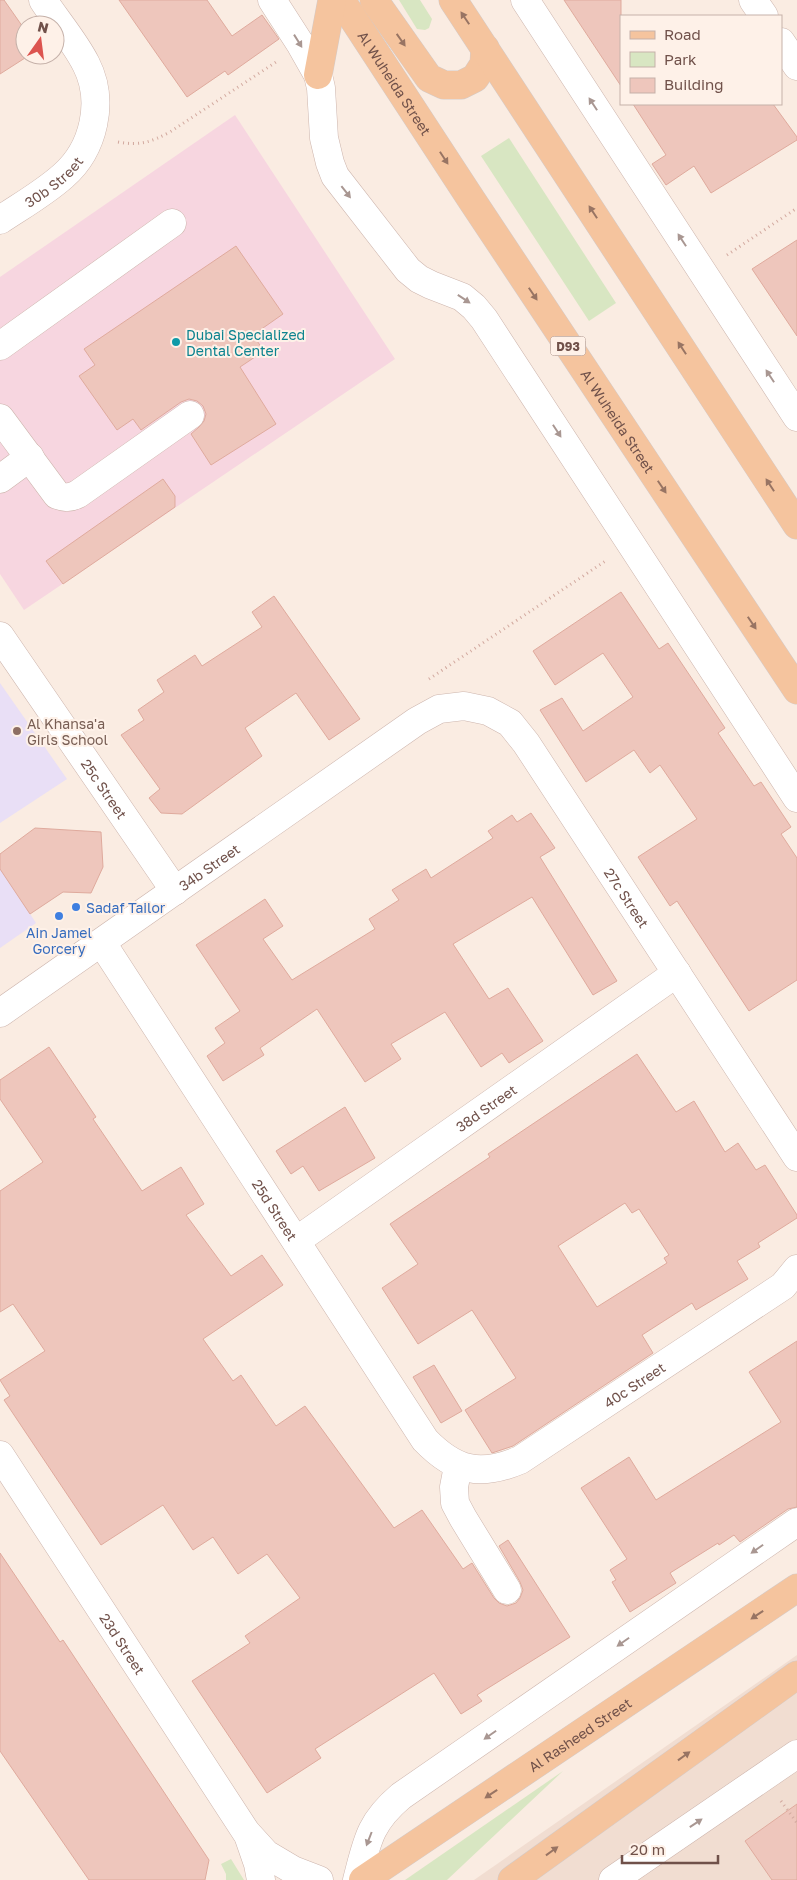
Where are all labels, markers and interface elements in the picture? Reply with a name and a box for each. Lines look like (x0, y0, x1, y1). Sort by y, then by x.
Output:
one-way arrow (460, 11, 470, 25)
north arrow (15, 15, 65, 65)
legend (620, 15, 782, 105)
text: N (36, 17, 50, 36)
text: Road (664, 25, 701, 43)
street label: Al Wuheida Street (355, 28, 435, 138)
one-way arrow (396, 33, 406, 47)
one-way arrow (294, 34, 303, 48)
text: Park (664, 50, 697, 68)
text: Building (664, 75, 724, 93)
one-way arrow (588, 98, 598, 111)
one-way arrow (439, 152, 448, 165)
street label: 30b Street (21, 153, 86, 210)
one-way arrow (341, 186, 352, 199)
one-way arrow (588, 206, 598, 219)
one-way arrow (677, 234, 687, 247)
one-way arrow (528, 287, 538, 300)
one-way arrow (457, 294, 470, 304)
place label: Dubai Specialized Dental Center (186, 326, 305, 359)
marker: Dubai Specialized Dental Center (170, 336, 182, 348)
road number: D93 (550, 336, 586, 356)
one-way arrow (677, 342, 687, 355)
street label: Al Wuheida Street (578, 366, 659, 476)
one-way arrow (766, 370, 775, 383)
one-way arrow (552, 424, 562, 437)
one-way arrow (766, 478, 775, 491)
one-way arrow (657, 481, 667, 494)
one-way arrow (747, 616, 757, 629)
place label: Al Khansa'a Girls School (27, 715, 108, 748)
marker: Al Khansa'a Girls School (11, 725, 23, 737)
street label: 25c Street (78, 755, 131, 822)
street label: 34b Street (175, 840, 243, 894)
street label: 27c Street (601, 864, 653, 931)
place label: Sadaf Tailor (86, 899, 166, 916)
marker: Sadaf Tailor (70, 901, 82, 913)
marker: Ain Jamel Gorcery (53, 910, 65, 922)
place label: Ain Jamel Gorcery (26, 924, 92, 957)
street label: 38d Street (452, 1080, 519, 1135)
street label: 25d Street (249, 1176, 301, 1244)
street label: 40c Street (600, 1358, 668, 1411)
one-way arrow (750, 1544, 764, 1554)
street label: 23d Street (97, 1610, 149, 1677)
one-way arrow (750, 1610, 763, 1620)
one-way arrow (617, 1637, 630, 1647)
street label: Al Rasheed Street (525, 1694, 634, 1775)
one-way arrow (483, 1730, 497, 1740)
one-way arrow (677, 1752, 690, 1762)
one-way arrow (484, 1789, 498, 1798)
one-way arrow (689, 1818, 703, 1828)
one-way arrow (365, 1832, 373, 1847)
scale bar (622, 1832, 718, 1864)
text: 20 m (630, 1840, 665, 1858)
one-way arrow (545, 1846, 558, 1857)

